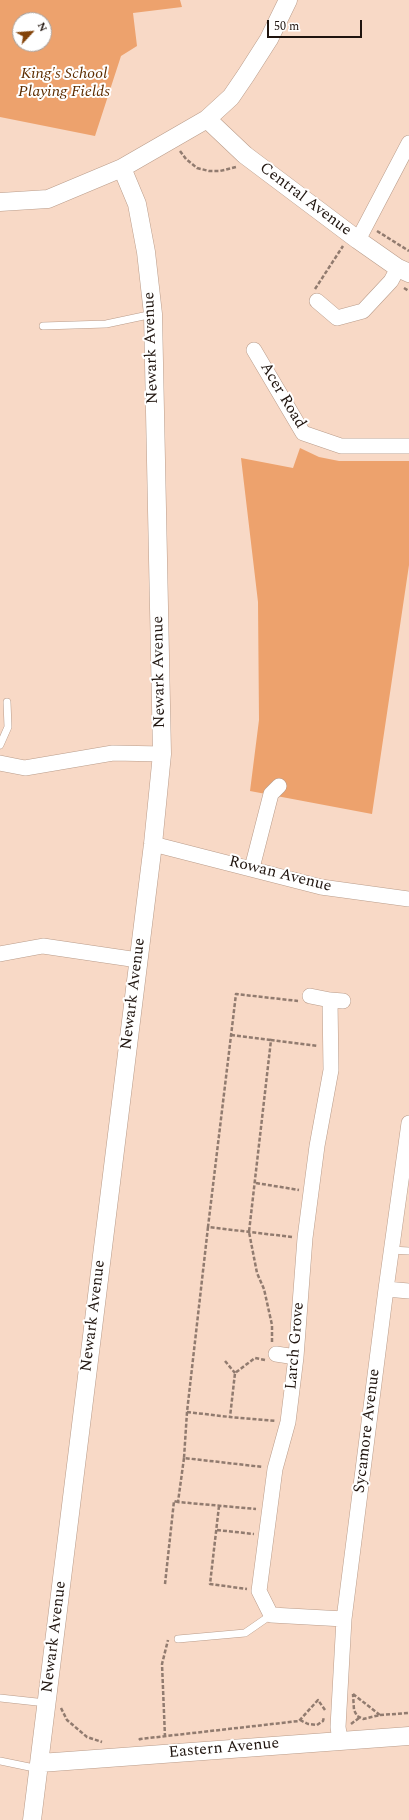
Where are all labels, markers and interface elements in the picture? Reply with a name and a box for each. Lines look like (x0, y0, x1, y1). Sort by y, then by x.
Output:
north arrow (12, 12, 52, 52)
scale bar (269, 12, 364, 38)
text: 50 m (274, 17, 299, 36)
text: N (33, 19, 52, 35)
park label: King's School Playing Fields (18, 65, 110, 103)
street label: Central Avenue (255, 159, 355, 241)
street label: Newark Avenue (140, 291, 164, 405)
street label: Acer Road (255, 360, 309, 432)
street label: Newark Avenue (149, 616, 171, 728)
street label: Rowan Avenue (227, 853, 333, 897)
street label: Newark Avenue (118, 937, 150, 1051)
street label: Newark Avenue (78, 1259, 110, 1373)
street label: Larch Grove (283, 1301, 309, 1391)
street label: Sycamore Avenue (351, 1368, 385, 1494)
street label: Newark Avenue (39, 1580, 71, 1694)
street label: Eastern Avenue (168, 1735, 280, 1763)

